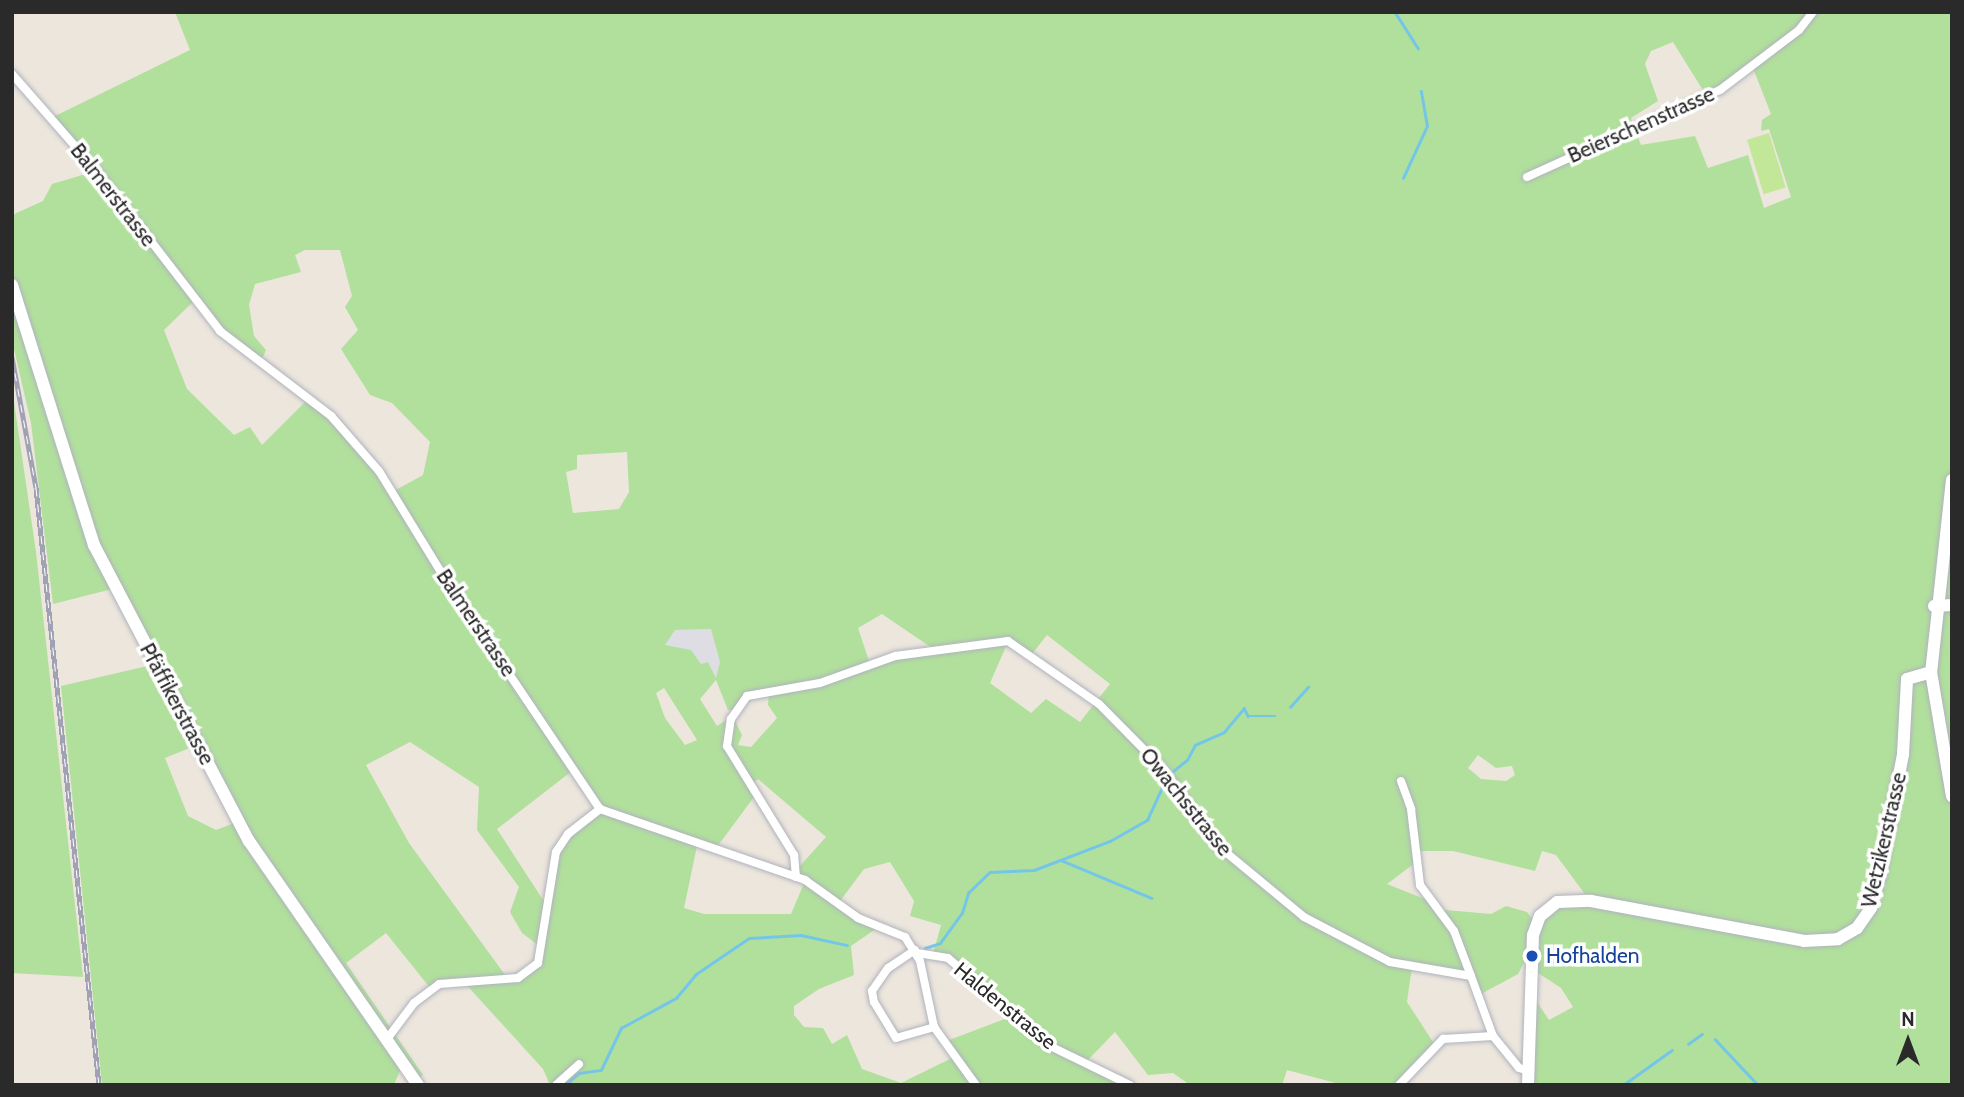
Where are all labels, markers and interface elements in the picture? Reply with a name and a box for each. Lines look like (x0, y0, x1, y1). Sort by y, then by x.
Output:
street label: Beierschenstrasse (1564, 81, 1718, 169)
street label: Balmerstrasse (65, 138, 161, 252)
street label: Balmerstrasse (431, 565, 521, 681)
street label: Pfäffikerstrasse (134, 639, 220, 769)
street label: Owachsstrasse (1135, 743, 1237, 861)
street label: Wetzikerstrasse (1856, 770, 1912, 910)
place label: Hofhalden (1546, 943, 1639, 969)
marker: Hofhalden (1524, 948, 1540, 964)
street label: Haldenstrasse (949, 957, 1061, 1055)
north arrow (1873, 1006, 1943, 1076)
text: N (1901, 1008, 1915, 1031)

